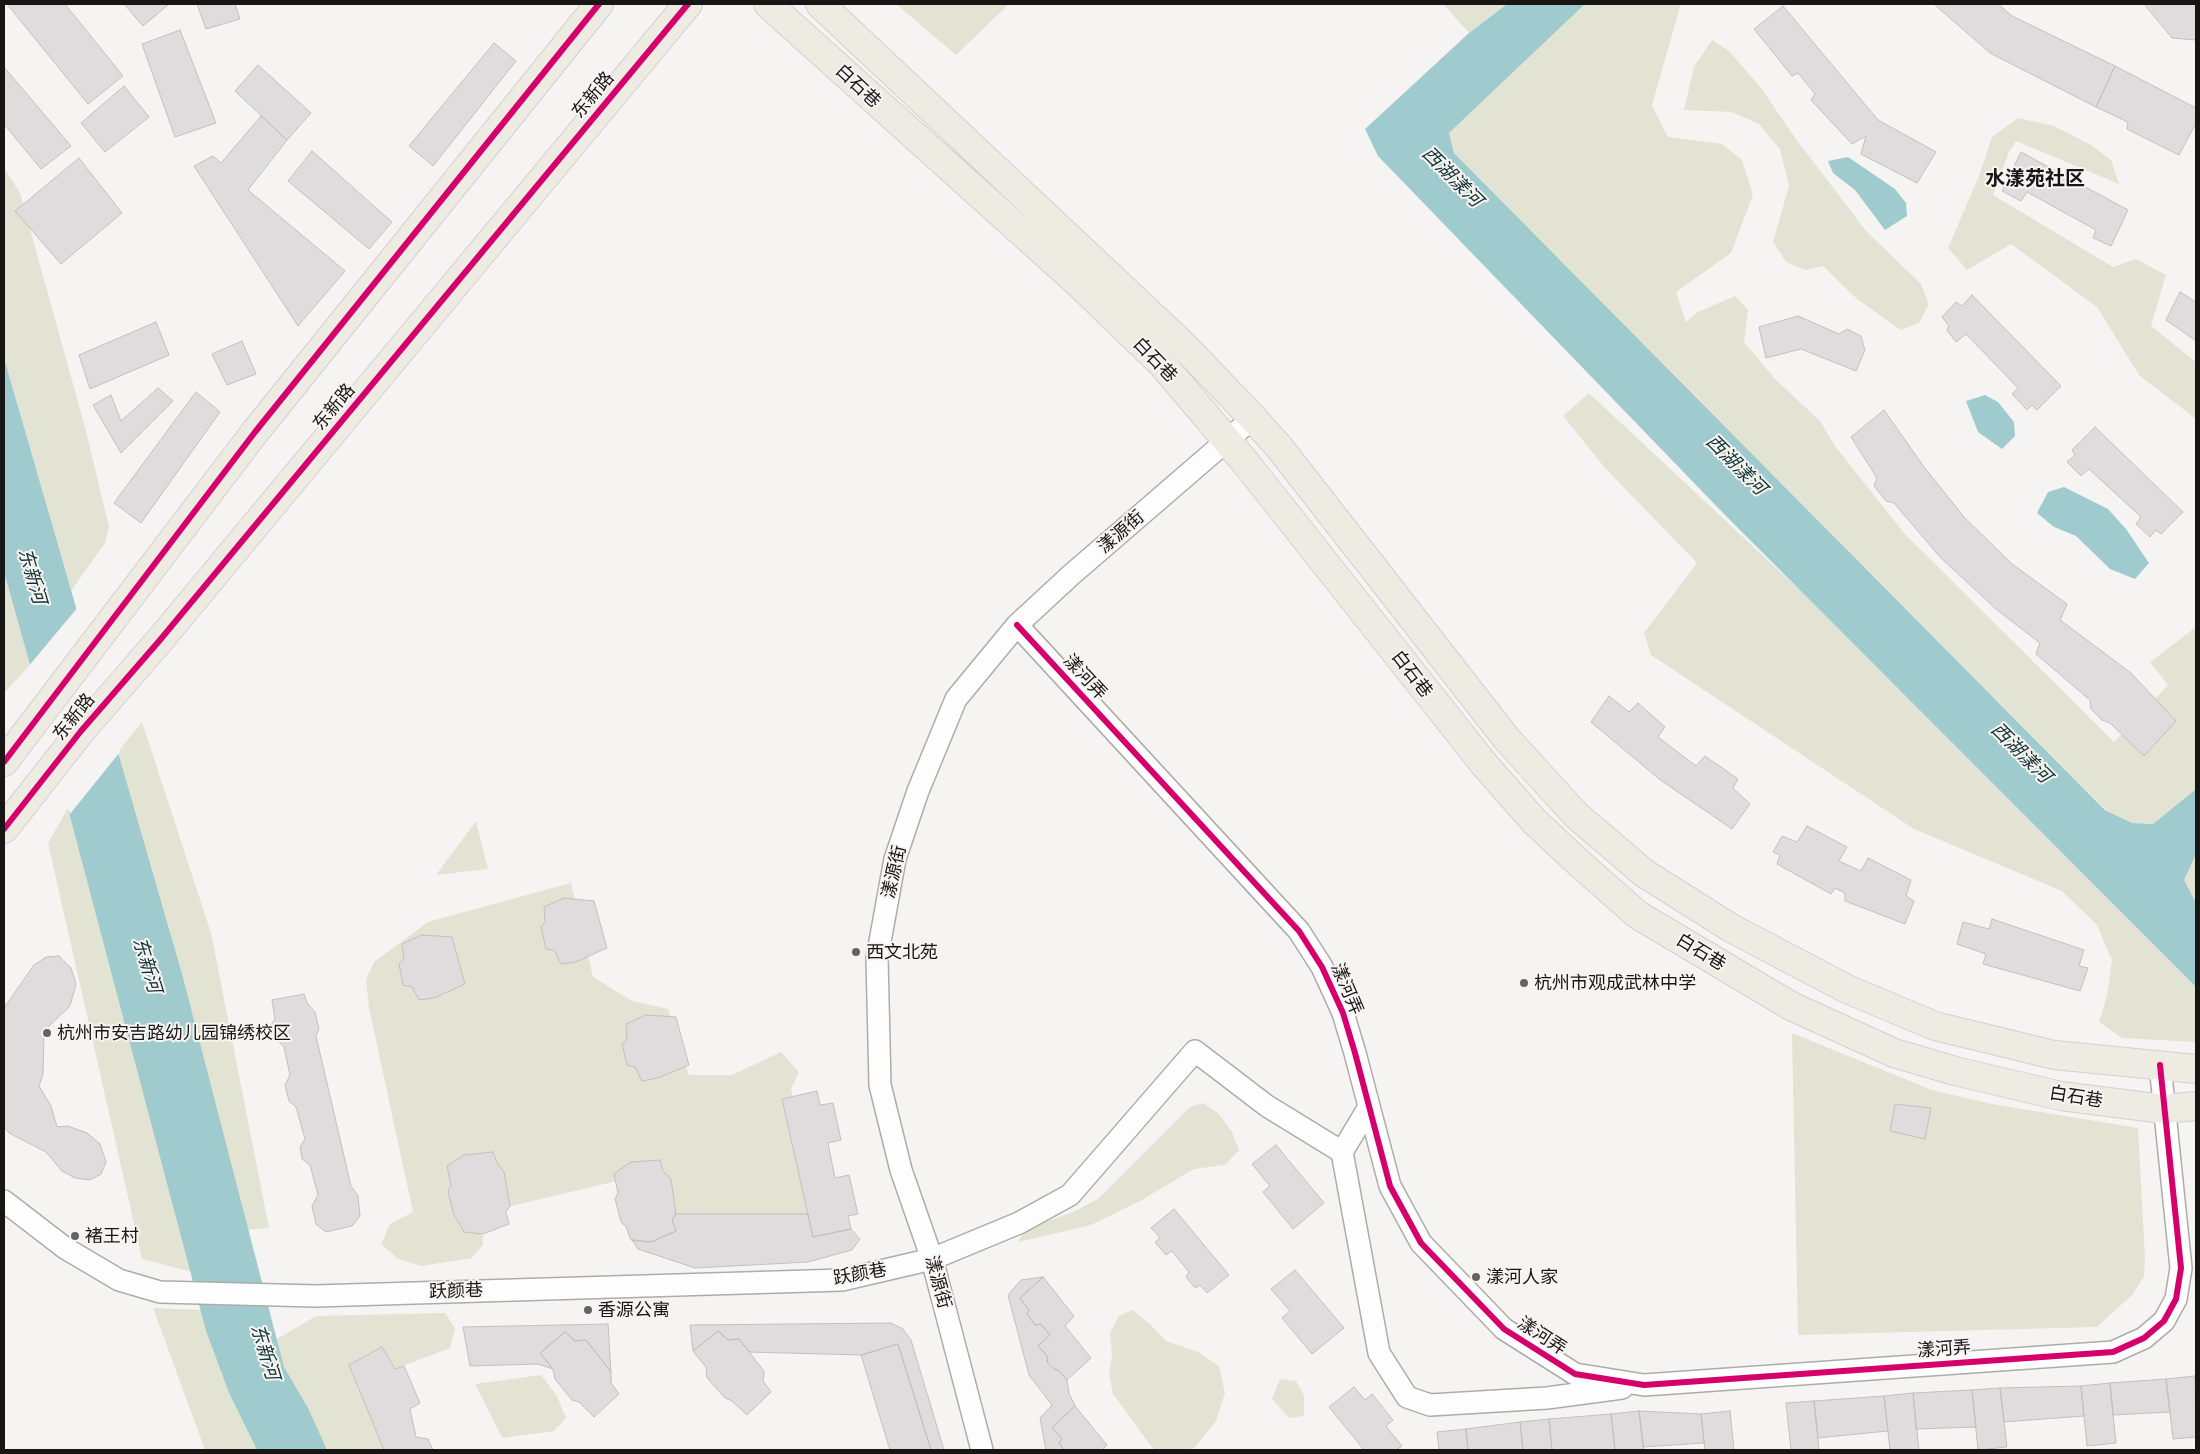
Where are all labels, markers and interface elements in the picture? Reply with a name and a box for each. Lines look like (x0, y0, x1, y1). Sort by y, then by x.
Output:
street label: 白石巷 (831, 60, 885, 112)
street label: 东新路 (567, 67, 619, 123)
water label: 西湖漾河 (1417, 142, 1487, 212)
district label: 水漾苑社区 (1985, 167, 2085, 191)
street label: 白石巷 (1128, 333, 1182, 387)
street label: 东新路 (308, 379, 360, 435)
water label: 西湖漾河 (1701, 430, 1771, 500)
street label: 漾源街 (1094, 506, 1148, 558)
water label: 东新河 (13, 545, 51, 607)
street label: 白石巷 (1387, 646, 1437, 702)
street label: 漾河弄 (1059, 650, 1111, 704)
street label: 东新路 (49, 689, 99, 745)
water label: 西湖漾河 (1986, 718, 2056, 788)
street label: 漾源街 (877, 843, 911, 901)
street label: 白石巷 (1672, 929, 1730, 975)
water label: 东新河 (128, 934, 166, 996)
place label: 西文北苑 (866, 941, 938, 963)
marker: 西文北苑 (850, 946, 862, 958)
street label: 漾河弄 (1327, 960, 1367, 1018)
place label: 杭州市观成武林中学 (1534, 972, 1696, 994)
marker: 杭州市观成武林中学 (1518, 977, 1530, 989)
place label: 杭州市安吉路幼儿园锦绣校区 (57, 1022, 291, 1044)
marker: 杭州市安吉路幼儿园锦绣校区 (41, 1027, 53, 1039)
street label: 白石巷 (2048, 1082, 2104, 1112)
place label: 褚王村 (85, 1225, 139, 1247)
marker: 褚王村 (69, 1230, 81, 1242)
street label: 漾源街 (921, 1253, 955, 1311)
street label: 跃颜巷 (832, 1259, 888, 1289)
place label: 漾河人家 (1486, 1266, 1558, 1288)
marker: 漾河人家 (1470, 1271, 1482, 1283)
street label: 跃颜巷 (429, 1279, 483, 1303)
place label: 香源公寓 (598, 1299, 670, 1321)
marker: 香源公寓 (582, 1304, 594, 1316)
street label: 漾河弄 (1513, 1312, 1571, 1360)
water label: 东新河 (246, 1321, 284, 1383)
street label: 漾河弄 (1916, 1336, 1972, 1362)

